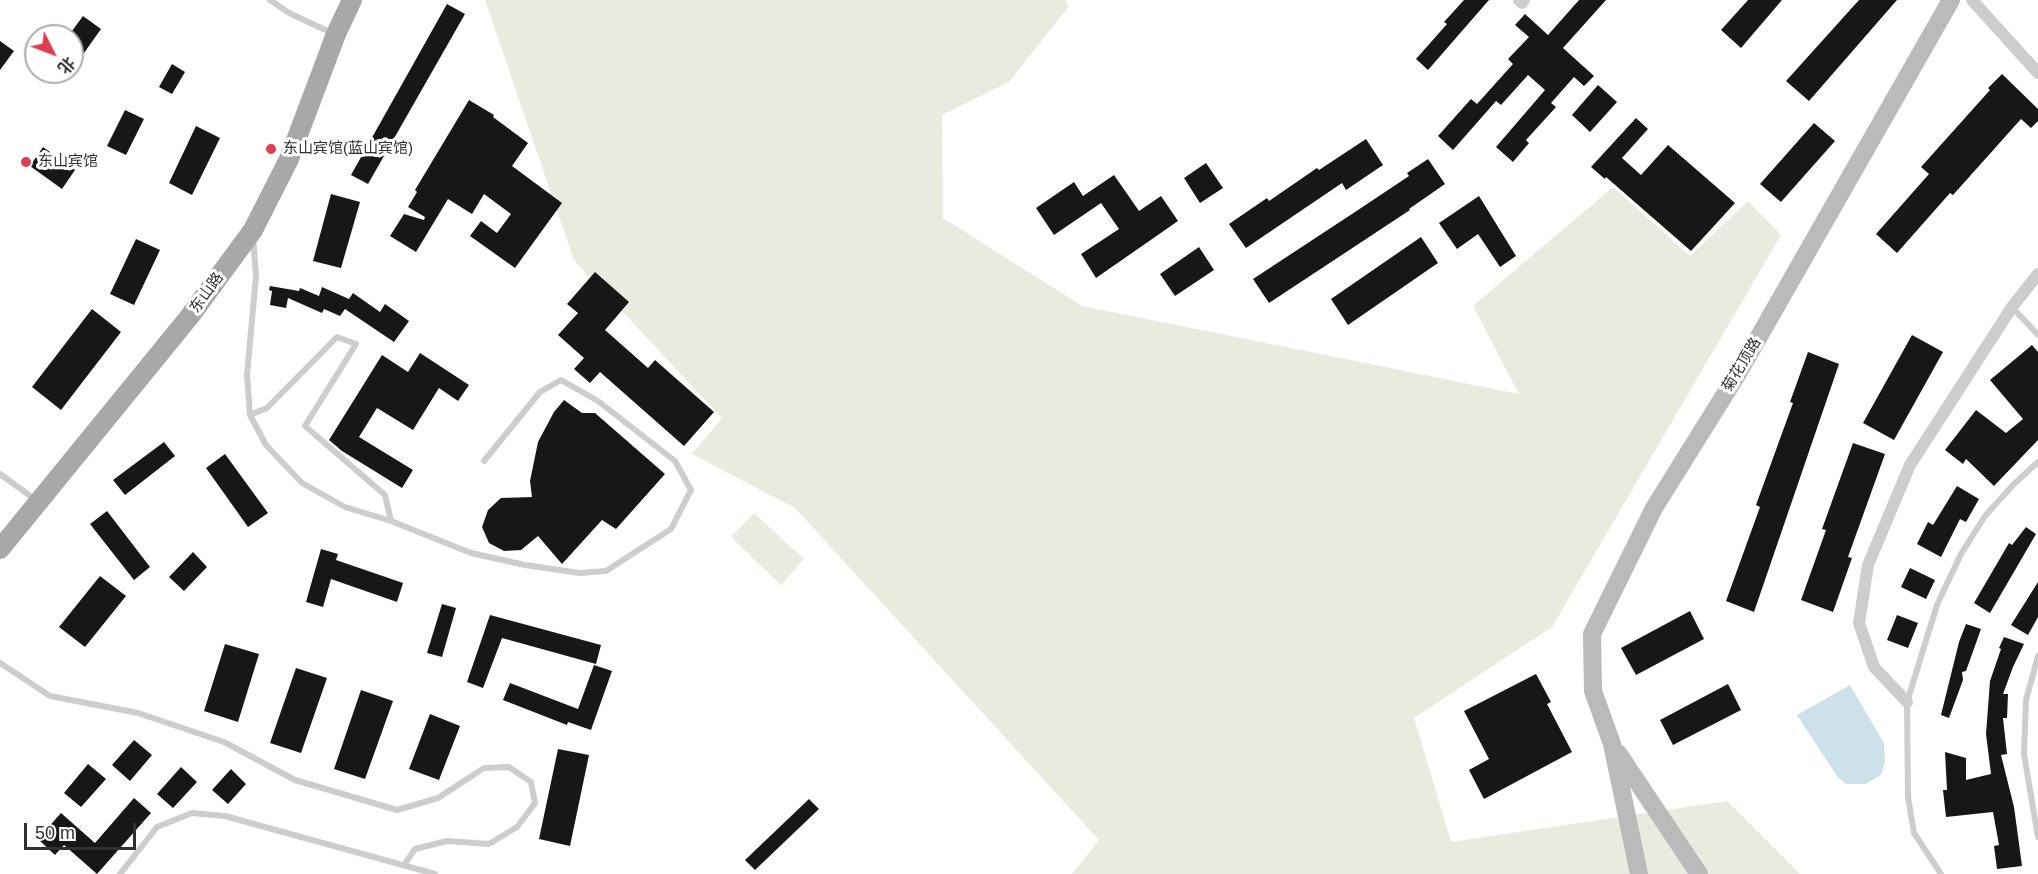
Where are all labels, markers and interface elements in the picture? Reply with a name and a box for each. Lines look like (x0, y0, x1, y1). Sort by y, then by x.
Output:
north arrow (24, 24, 84, 84)
text: 北 (55, 53, 78, 77)
place label: 东山宾馆(蓝山宾馆) (283, 140, 413, 158)
marker: 东山宾馆(蓝山宾馆) (264, 142, 278, 156)
place label: 东山宾馆 (38, 153, 98, 171)
marker: 东山宾馆 (19, 155, 33, 169)
street label: 东山路 (186, 270, 228, 316)
street label: 菊花顶路 (1719, 335, 1765, 395)
scale bar (27, 811, 140, 849)
text: 50 m (35, 823, 75, 843)

